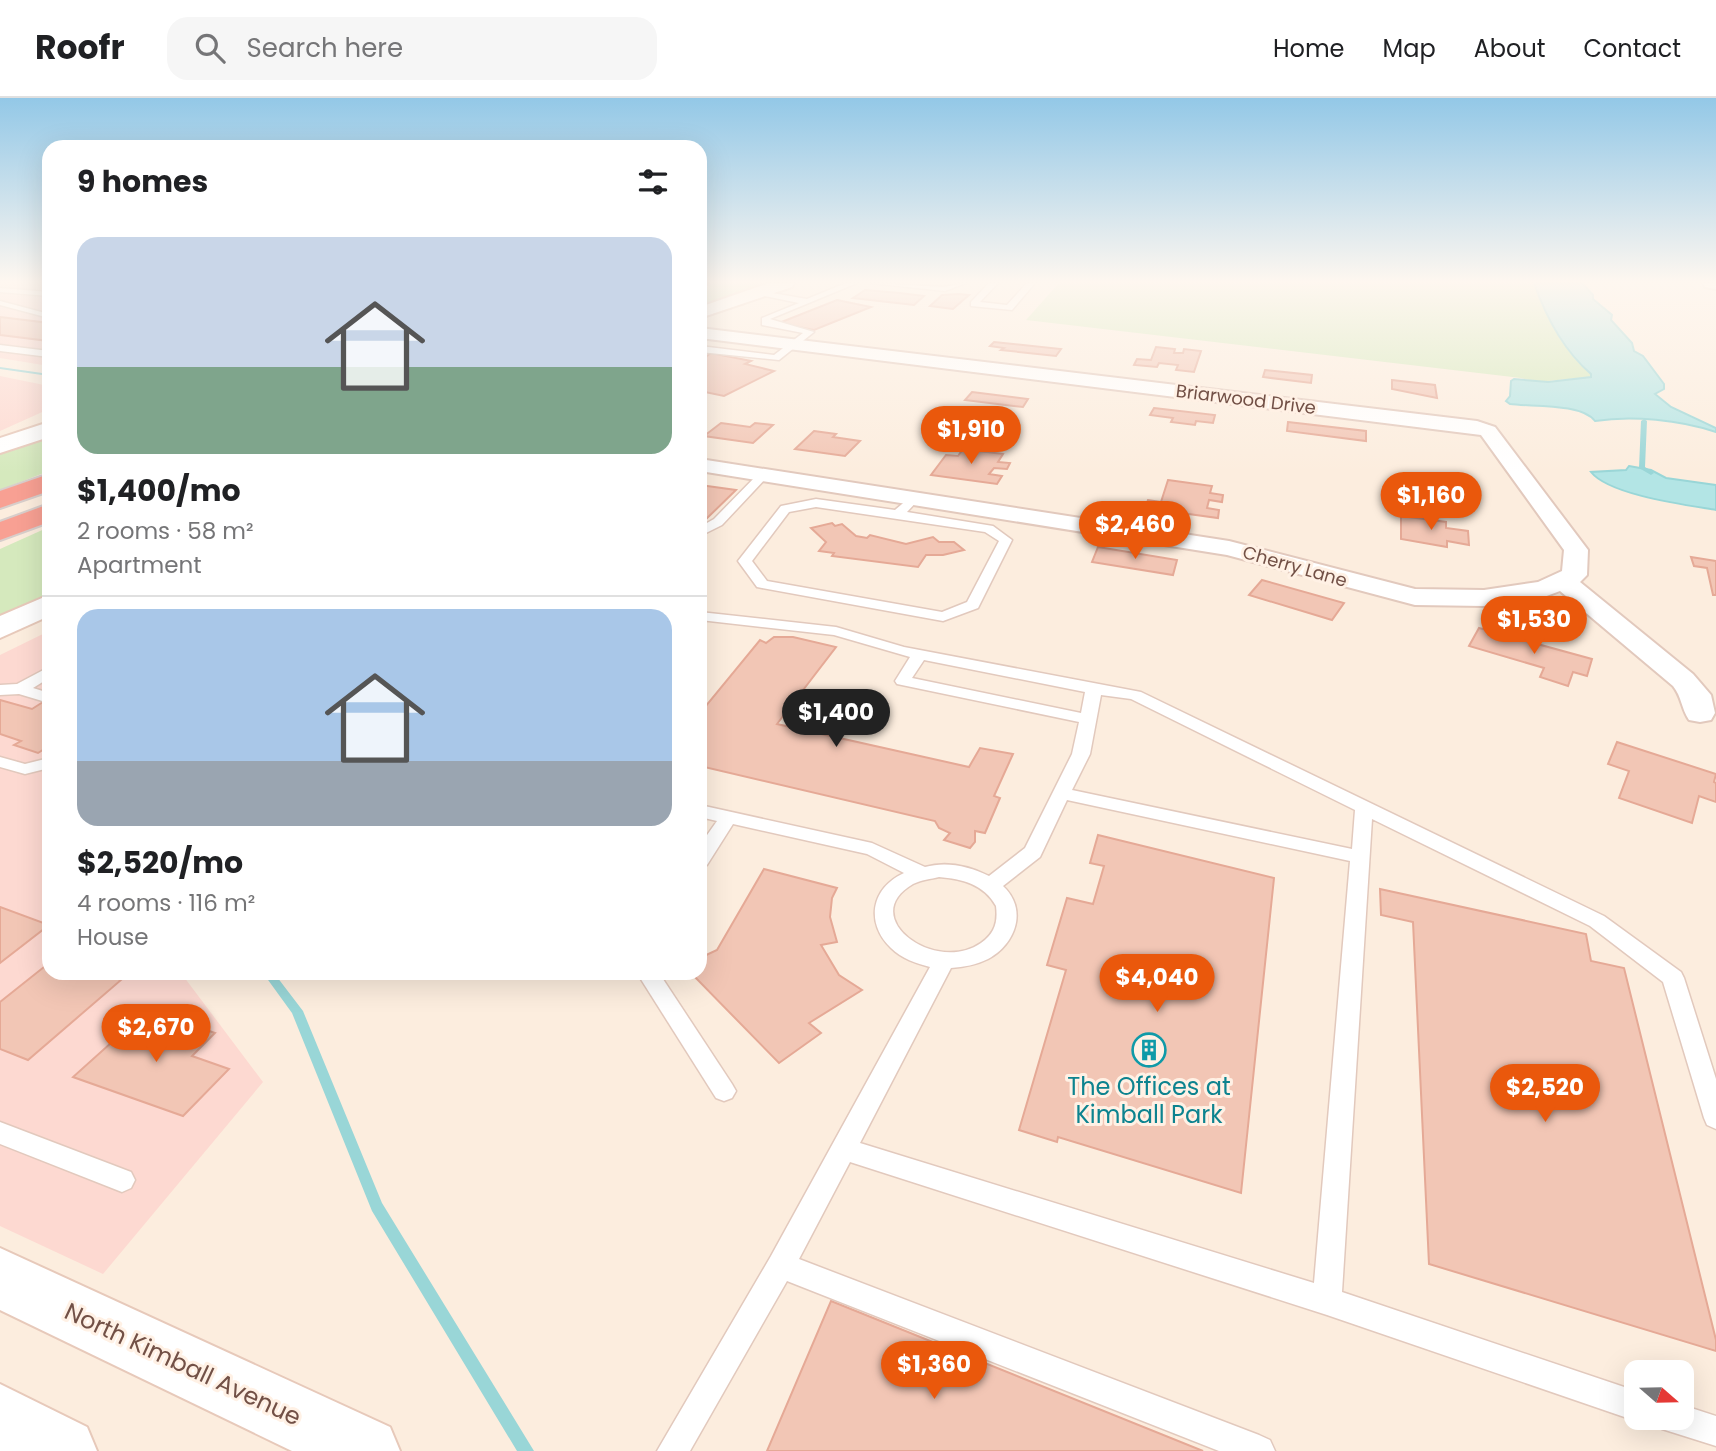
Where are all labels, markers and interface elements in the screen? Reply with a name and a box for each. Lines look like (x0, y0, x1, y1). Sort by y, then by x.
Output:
search box (167, 17, 657, 80)
text: Roofr (35, 24, 125, 71)
icon: search (191, 29, 229, 67)
text: Search here (247, 30, 403, 66)
text: Home (1273, 32, 1345, 65)
text: Map (1383, 32, 1436, 65)
text: About (1474, 32, 1545, 65)
text: Contact (1583, 32, 1681, 65)
text: 9 homes (77, 160, 208, 203)
icon: filters (634, 163, 672, 201)
icon: home (312, 283, 438, 409)
street label: Briarwood Drive (1175, 378, 1317, 420)
pin: $1,910 (914, 406, 1028, 466)
text: $1,910 (937, 413, 1005, 445)
text: $1,400/mo (77, 469, 241, 512)
pin: $1,160 (1374, 472, 1488, 532)
text: $1,160 (1397, 479, 1465, 511)
pin: $2,460 (1078, 502, 1192, 561)
text: $2,460 (1095, 508, 1175, 540)
text: 2 rooms · 58 m² (77, 515, 254, 547)
street label: Cherry Lane (1240, 539, 1350, 593)
text: Apartment (77, 549, 202, 581)
pin: $1,530 (1477, 596, 1591, 656)
text: $1,530 (1497, 603, 1571, 635)
icon: home (312, 655, 438, 781)
pin: $1,400 (779, 690, 893, 749)
text: $1,400 (798, 696, 874, 728)
text: $2,520/mo (77, 841, 243, 884)
text: 4 rooms · 116 m² (77, 887, 255, 919)
text: House (77, 921, 149, 953)
pin: $4,040 (1100, 954, 1214, 1014)
text: $4,040 (1116, 961, 1198, 993)
pin: $2,670 (99, 1004, 213, 1064)
text: $2,670 (118, 1011, 194, 1043)
building icon: The Offices at Kimball Park (1130, 1031, 1168, 1069)
pin: $2,520 (1488, 1065, 1602, 1124)
place label: The Offices at Kimball Park (1067, 1070, 1231, 1131)
text: $2,520 (1506, 1071, 1584, 1103)
street label: North Kimball Avenue (59, 1295, 307, 1433)
pin: $1,360 (877, 1342, 991, 1401)
text: $1,360 (897, 1348, 971, 1380)
north arrow (1624, 1360, 1694, 1430)
map controls (1624, 1360, 1694, 1430)

